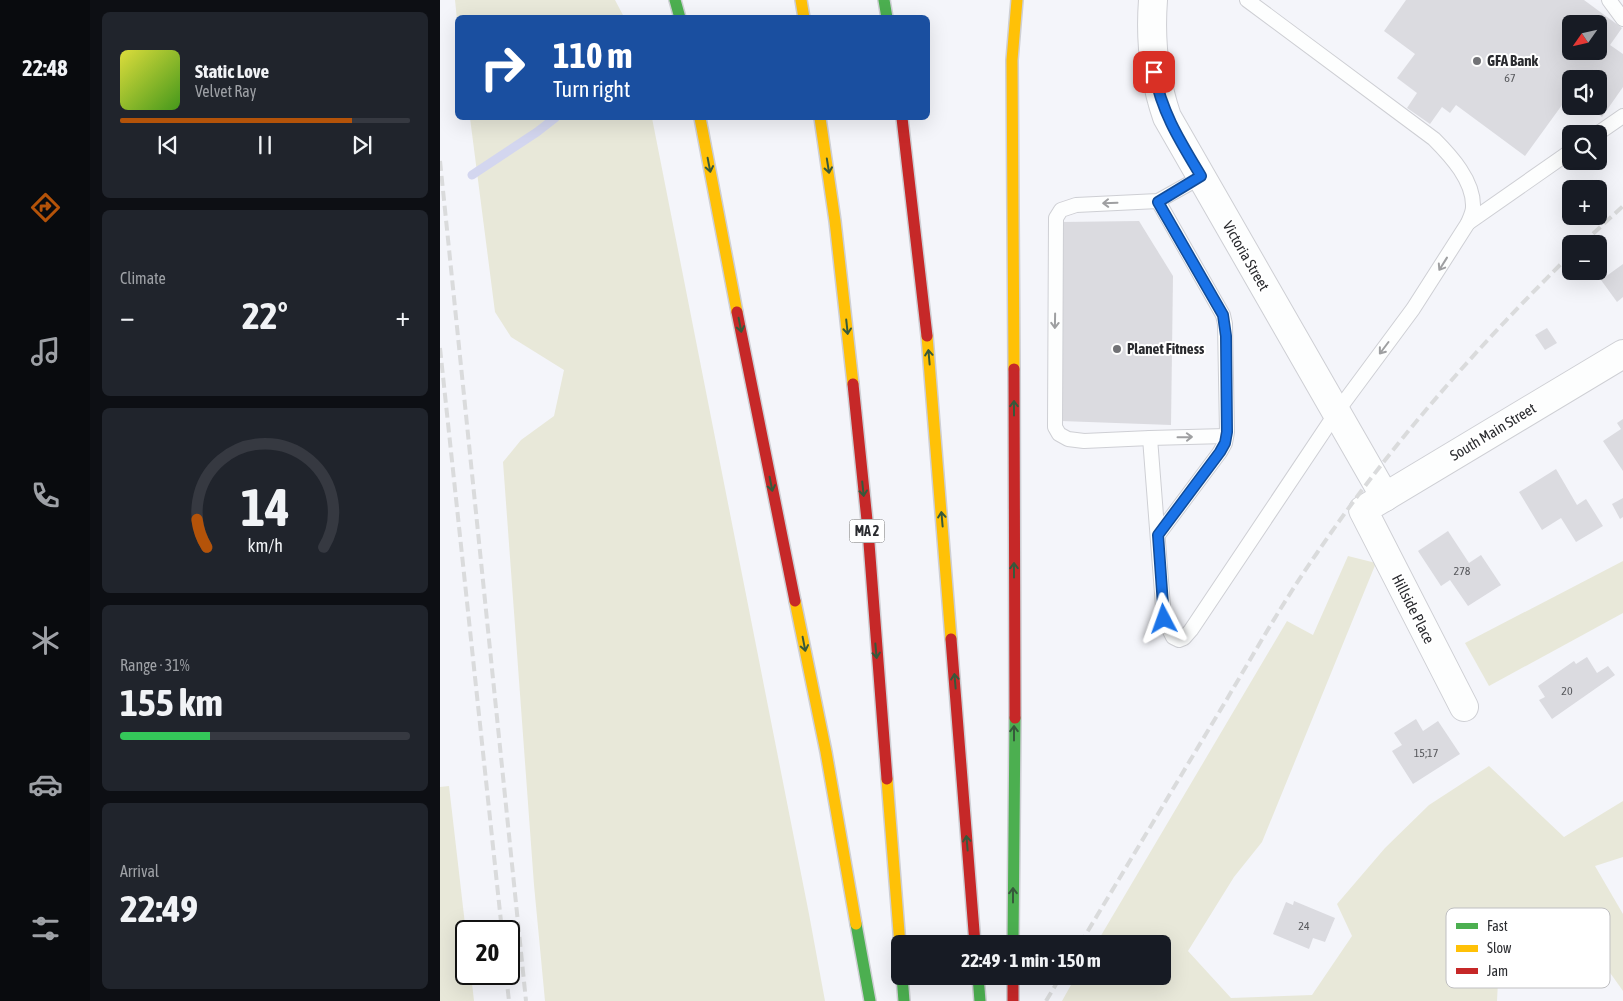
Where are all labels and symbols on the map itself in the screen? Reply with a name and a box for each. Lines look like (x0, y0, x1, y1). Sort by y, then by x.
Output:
north arrow (1562, 15, 1608, 60)
pin (1133, 51, 1175, 93)
place label: GFA Bank (1487, 52, 1538, 69)
marker: GFA Bank (1471, 55, 1483, 67)
house number: 67 (1504, 71, 1516, 85)
one-way arrow (704, 157, 714, 173)
one-way arrow (823, 157, 833, 173)
one-way arrow (1102, 199, 1118, 208)
street label: Victoria Street (1220, 218, 1273, 294)
one-way arrow (1437, 257, 1447, 271)
one-way arrow (1050, 312, 1060, 329)
one-way arrow (735, 317, 745, 333)
one-way arrow (843, 319, 852, 335)
place label: Planet Fitness (1127, 340, 1205, 357)
one-way arrow (1379, 341, 1390, 354)
marker: Planet Fitness (1111, 343, 1123, 355)
one-way arrow (924, 349, 933, 365)
street label: South Main Street (1447, 399, 1539, 464)
one-way arrow (1009, 400, 1019, 416)
one-way arrow (1176, 432, 1192, 442)
one-way arrow (767, 476, 777, 492)
one-way arrow (858, 480, 868, 496)
one-way arrow (937, 511, 946, 527)
road number: MA 2 (850, 520, 884, 542)
one-way arrow (1009, 562, 1019, 578)
house number: 278 (1454, 564, 1471, 578)
street label: Hillside Place (1389, 571, 1438, 646)
position arrow (1137, 592, 1189, 644)
one-way arrow (799, 635, 809, 651)
one-way arrow (872, 642, 881, 658)
one-way arrow (950, 673, 959, 689)
house number: 20 (1561, 684, 1573, 698)
one-way arrow (1009, 725, 1019, 741)
house number: 15;17 (1414, 746, 1439, 760)
one-way arrow (963, 835, 972, 851)
one-way arrow (1008, 887, 1018, 904)
legend (1446, 908, 1610, 988)
text: Fast (1487, 918, 1508, 934)
house number: 24 (1298, 919, 1310, 933)
speed limit sign: 20 (455, 920, 520, 985)
text: Slow (1487, 940, 1512, 956)
text: Jam (1487, 963, 1508, 979)

